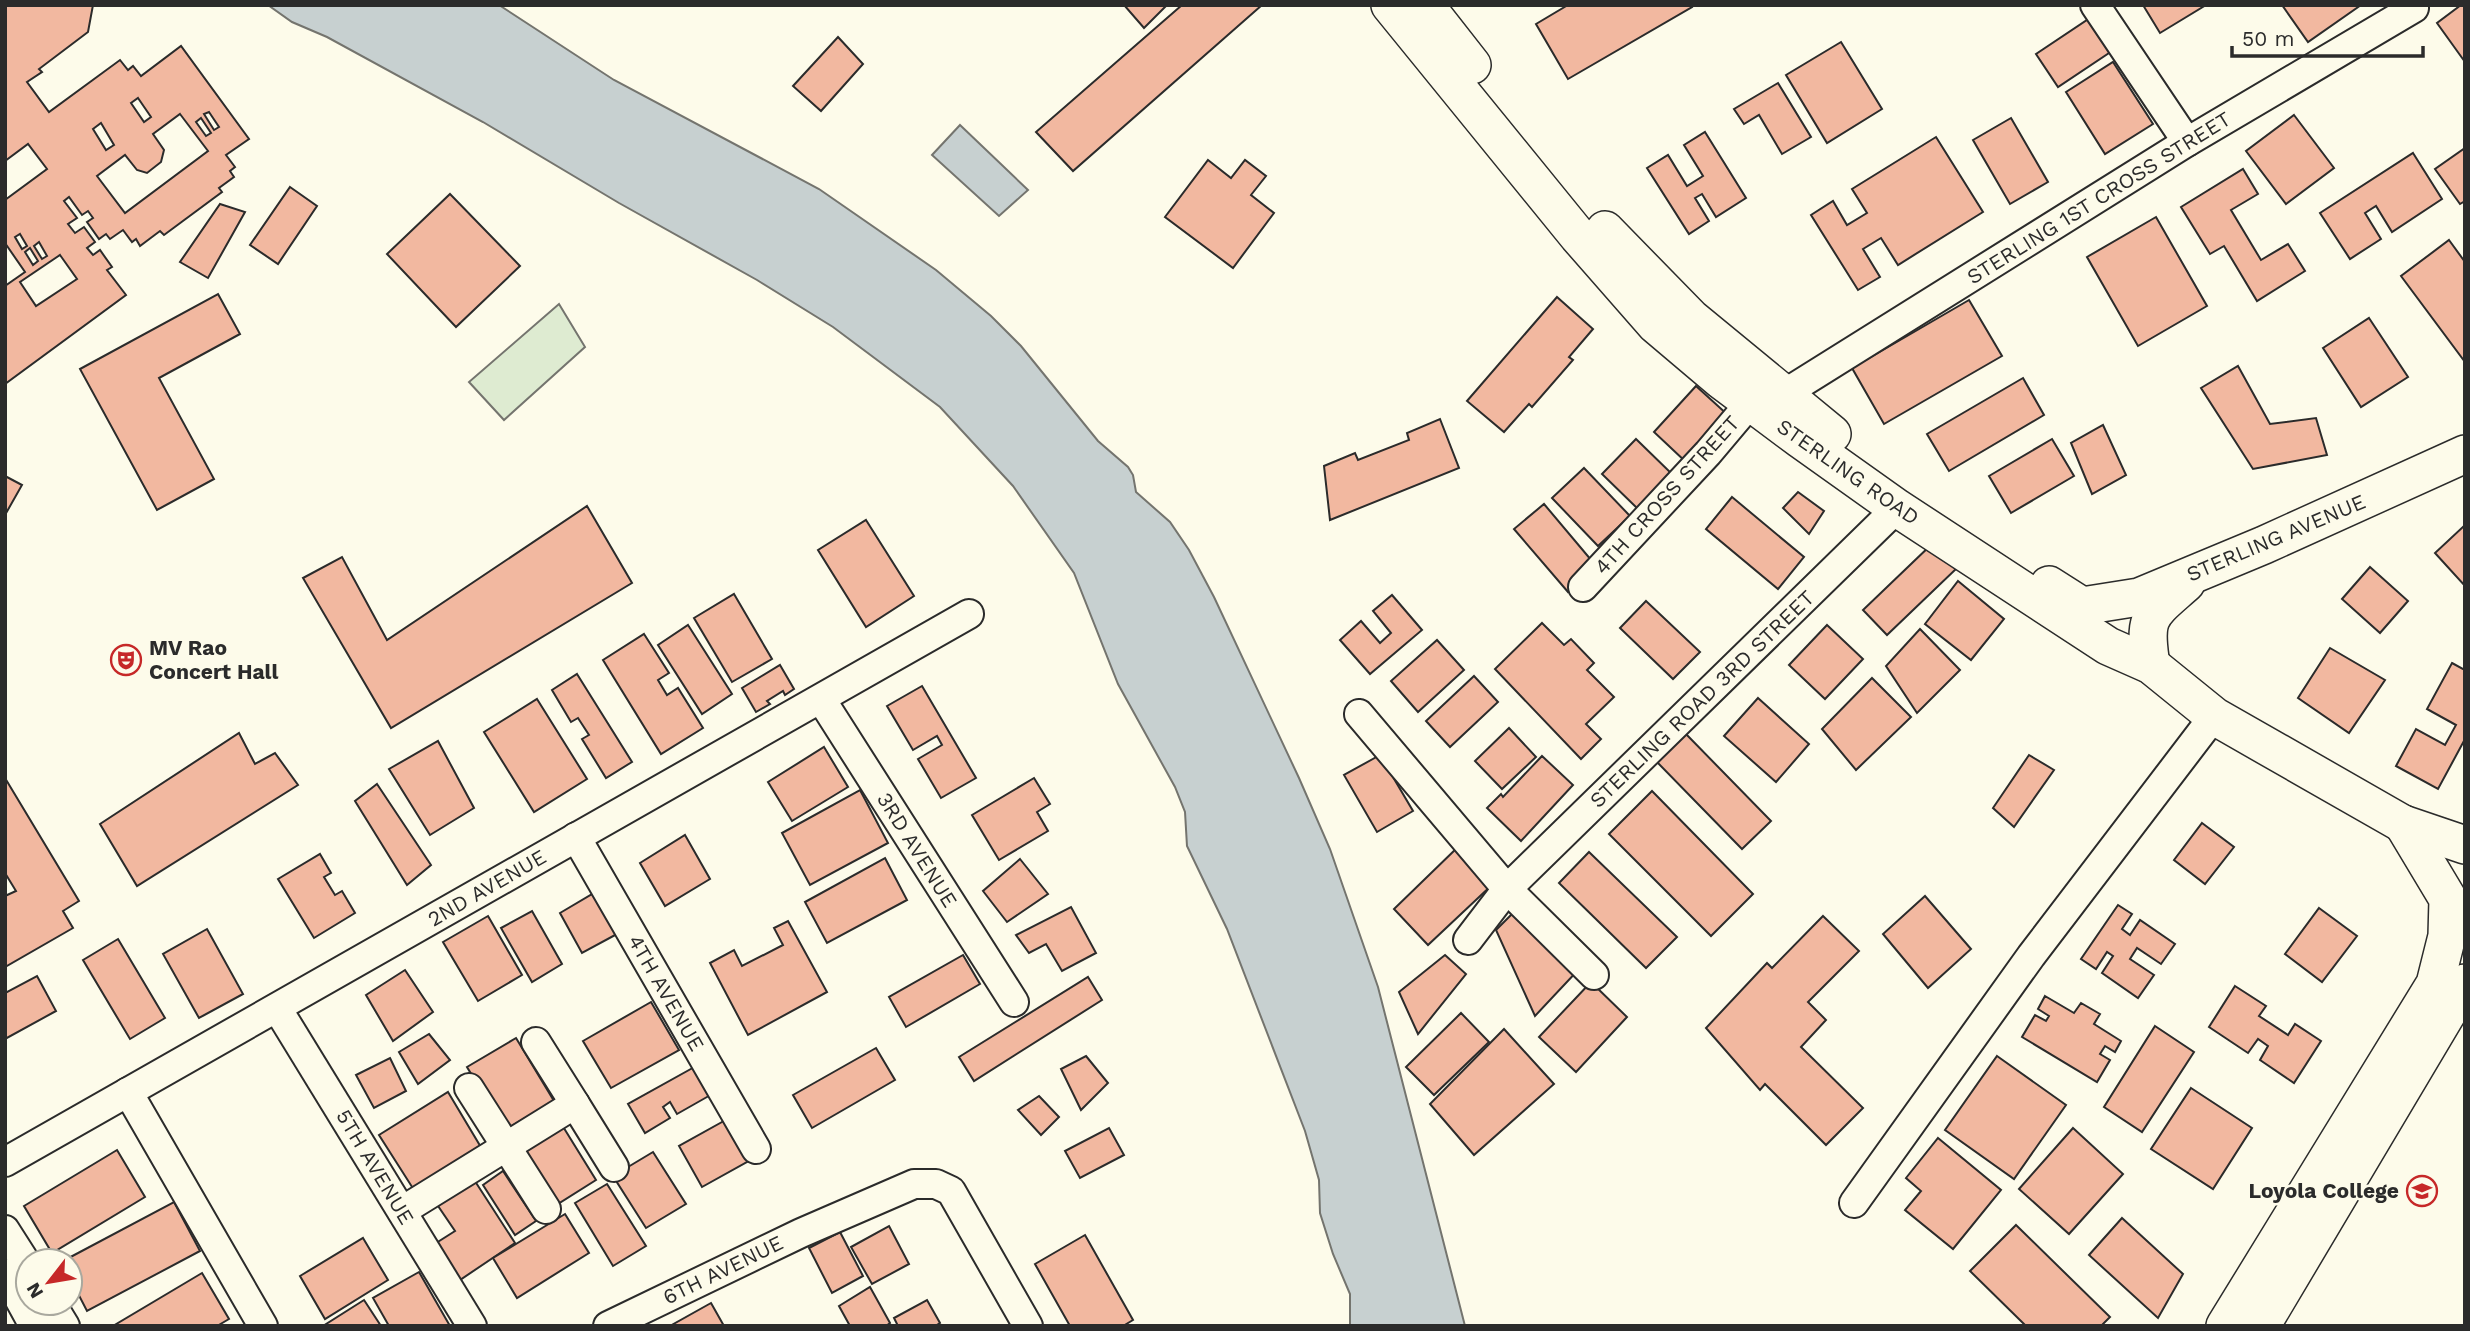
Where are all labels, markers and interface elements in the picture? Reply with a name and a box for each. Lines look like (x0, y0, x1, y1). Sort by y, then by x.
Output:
scale bar (2232, 14, 2423, 58)
text: 50 m (2242, 26, 2294, 51)
street label: STERLING 1ST CROSS STREET (1962, 106, 2236, 289)
street label: 4TH CROSS STREET (1589, 410, 1745, 579)
street label: STERLING ROAD (1773, 413, 1924, 530)
street label: STERLING AVENUE (2183, 489, 2369, 587)
street label: STERLING ROAD 3RD STREET (1584, 584, 1819, 813)
place label: MV Rao Concert Hall (149, 635, 278, 684)
theatre icon: MV Rao Concert Hall (109, 643, 143, 677)
street label: 3RD AVENUE (872, 788, 963, 912)
street label: 2ND AVENUE (423, 844, 550, 931)
street label: 4TH AVENUE (623, 930, 710, 1055)
street label: 5TH AVENUE (331, 1105, 420, 1229)
school or university icon: Loyola College (2405, 1174, 2439, 1208)
place label: Loyola College (2249, 1178, 2399, 1203)
street label: 6TH AVENUE (659, 1230, 787, 1309)
north arrow (14, 1247, 84, 1317)
text: N (21, 1279, 48, 1302)

